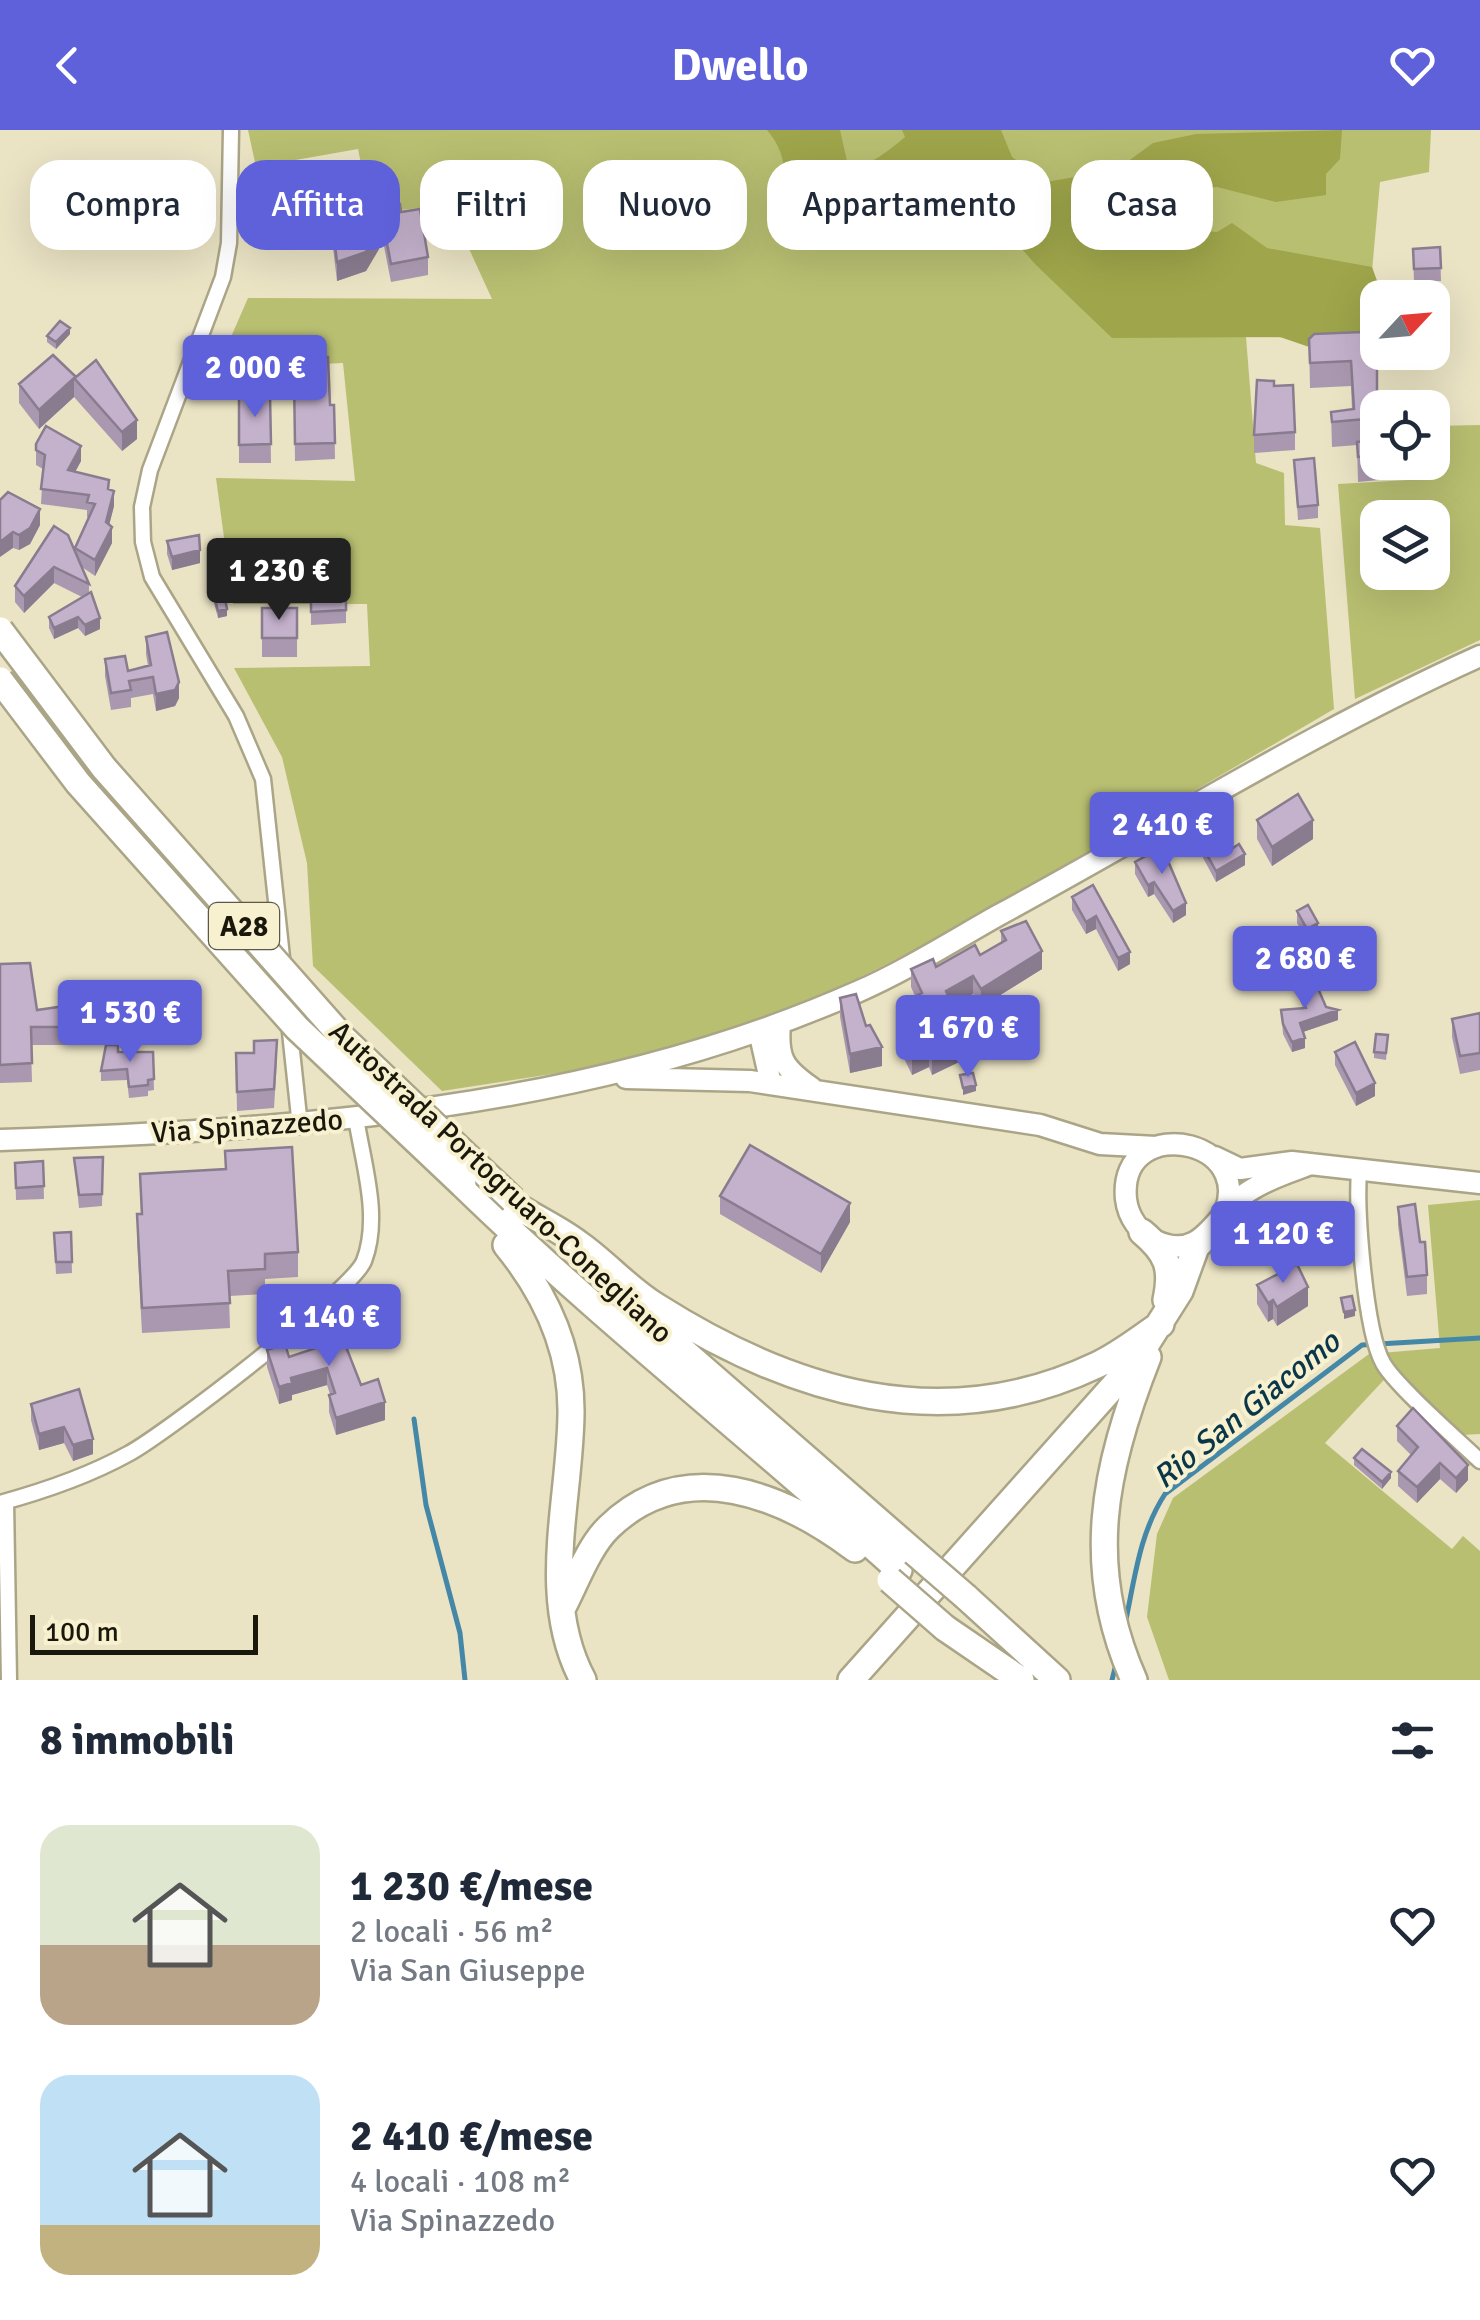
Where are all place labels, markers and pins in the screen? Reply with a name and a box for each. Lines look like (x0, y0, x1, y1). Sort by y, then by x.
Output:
pin: 2 000 € (163, 335, 347, 420)
pin: 1 230 € (187, 538, 371, 623)
pin: 2 410 € (1070, 792, 1254, 877)
pin: 2 680 € (1213, 926, 1397, 1011)
pin: 1 530 € (38, 980, 222, 1065)
pin: 1 670 € (876, 995, 1060, 1080)
pin: 1 120 € (1191, 1201, 1375, 1286)
pin: 1 140 € (237, 1284, 421, 1369)

